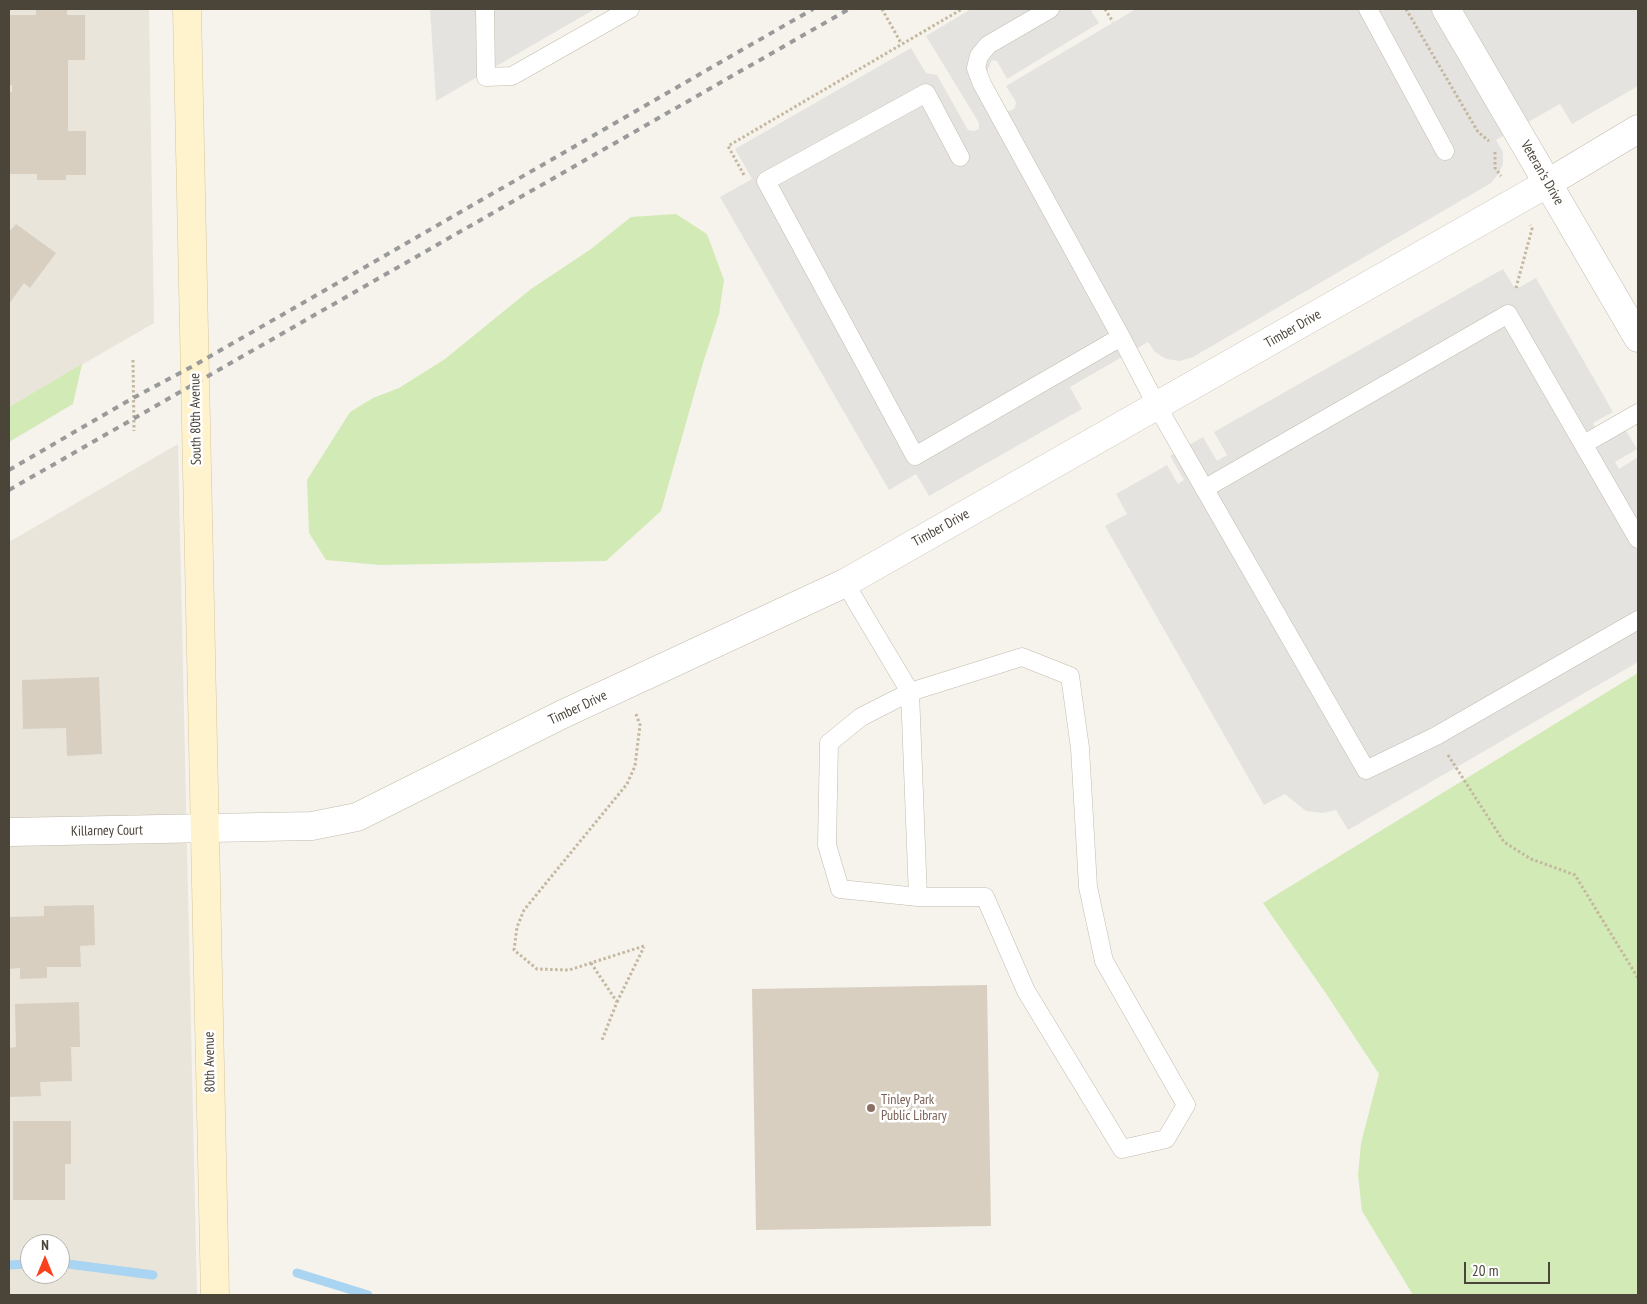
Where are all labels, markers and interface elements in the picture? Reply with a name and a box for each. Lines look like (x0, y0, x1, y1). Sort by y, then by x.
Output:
street label: Veteran's Drive (1517, 138, 1567, 208)
street label: Timber Drive (1262, 306, 1324, 352)
street label: South 80th Avenue (187, 373, 205, 465)
street label: Timber Drive (910, 506, 972, 550)
street label: Timber Drive (546, 687, 610, 729)
street label: Killarney Court (71, 822, 143, 840)
street label: 80th Avenue (201, 1031, 219, 1093)
place label: Tinley Park Public Library (881, 1092, 947, 1124)
marker: Tinley Park Public Library (865, 1102, 877, 1114)
north arrow (20, 1234, 70, 1284)
text: N (41, 1236, 49, 1254)
scale bar (1467, 1252, 1553, 1284)
text: 20 m (1472, 1261, 1498, 1280)

